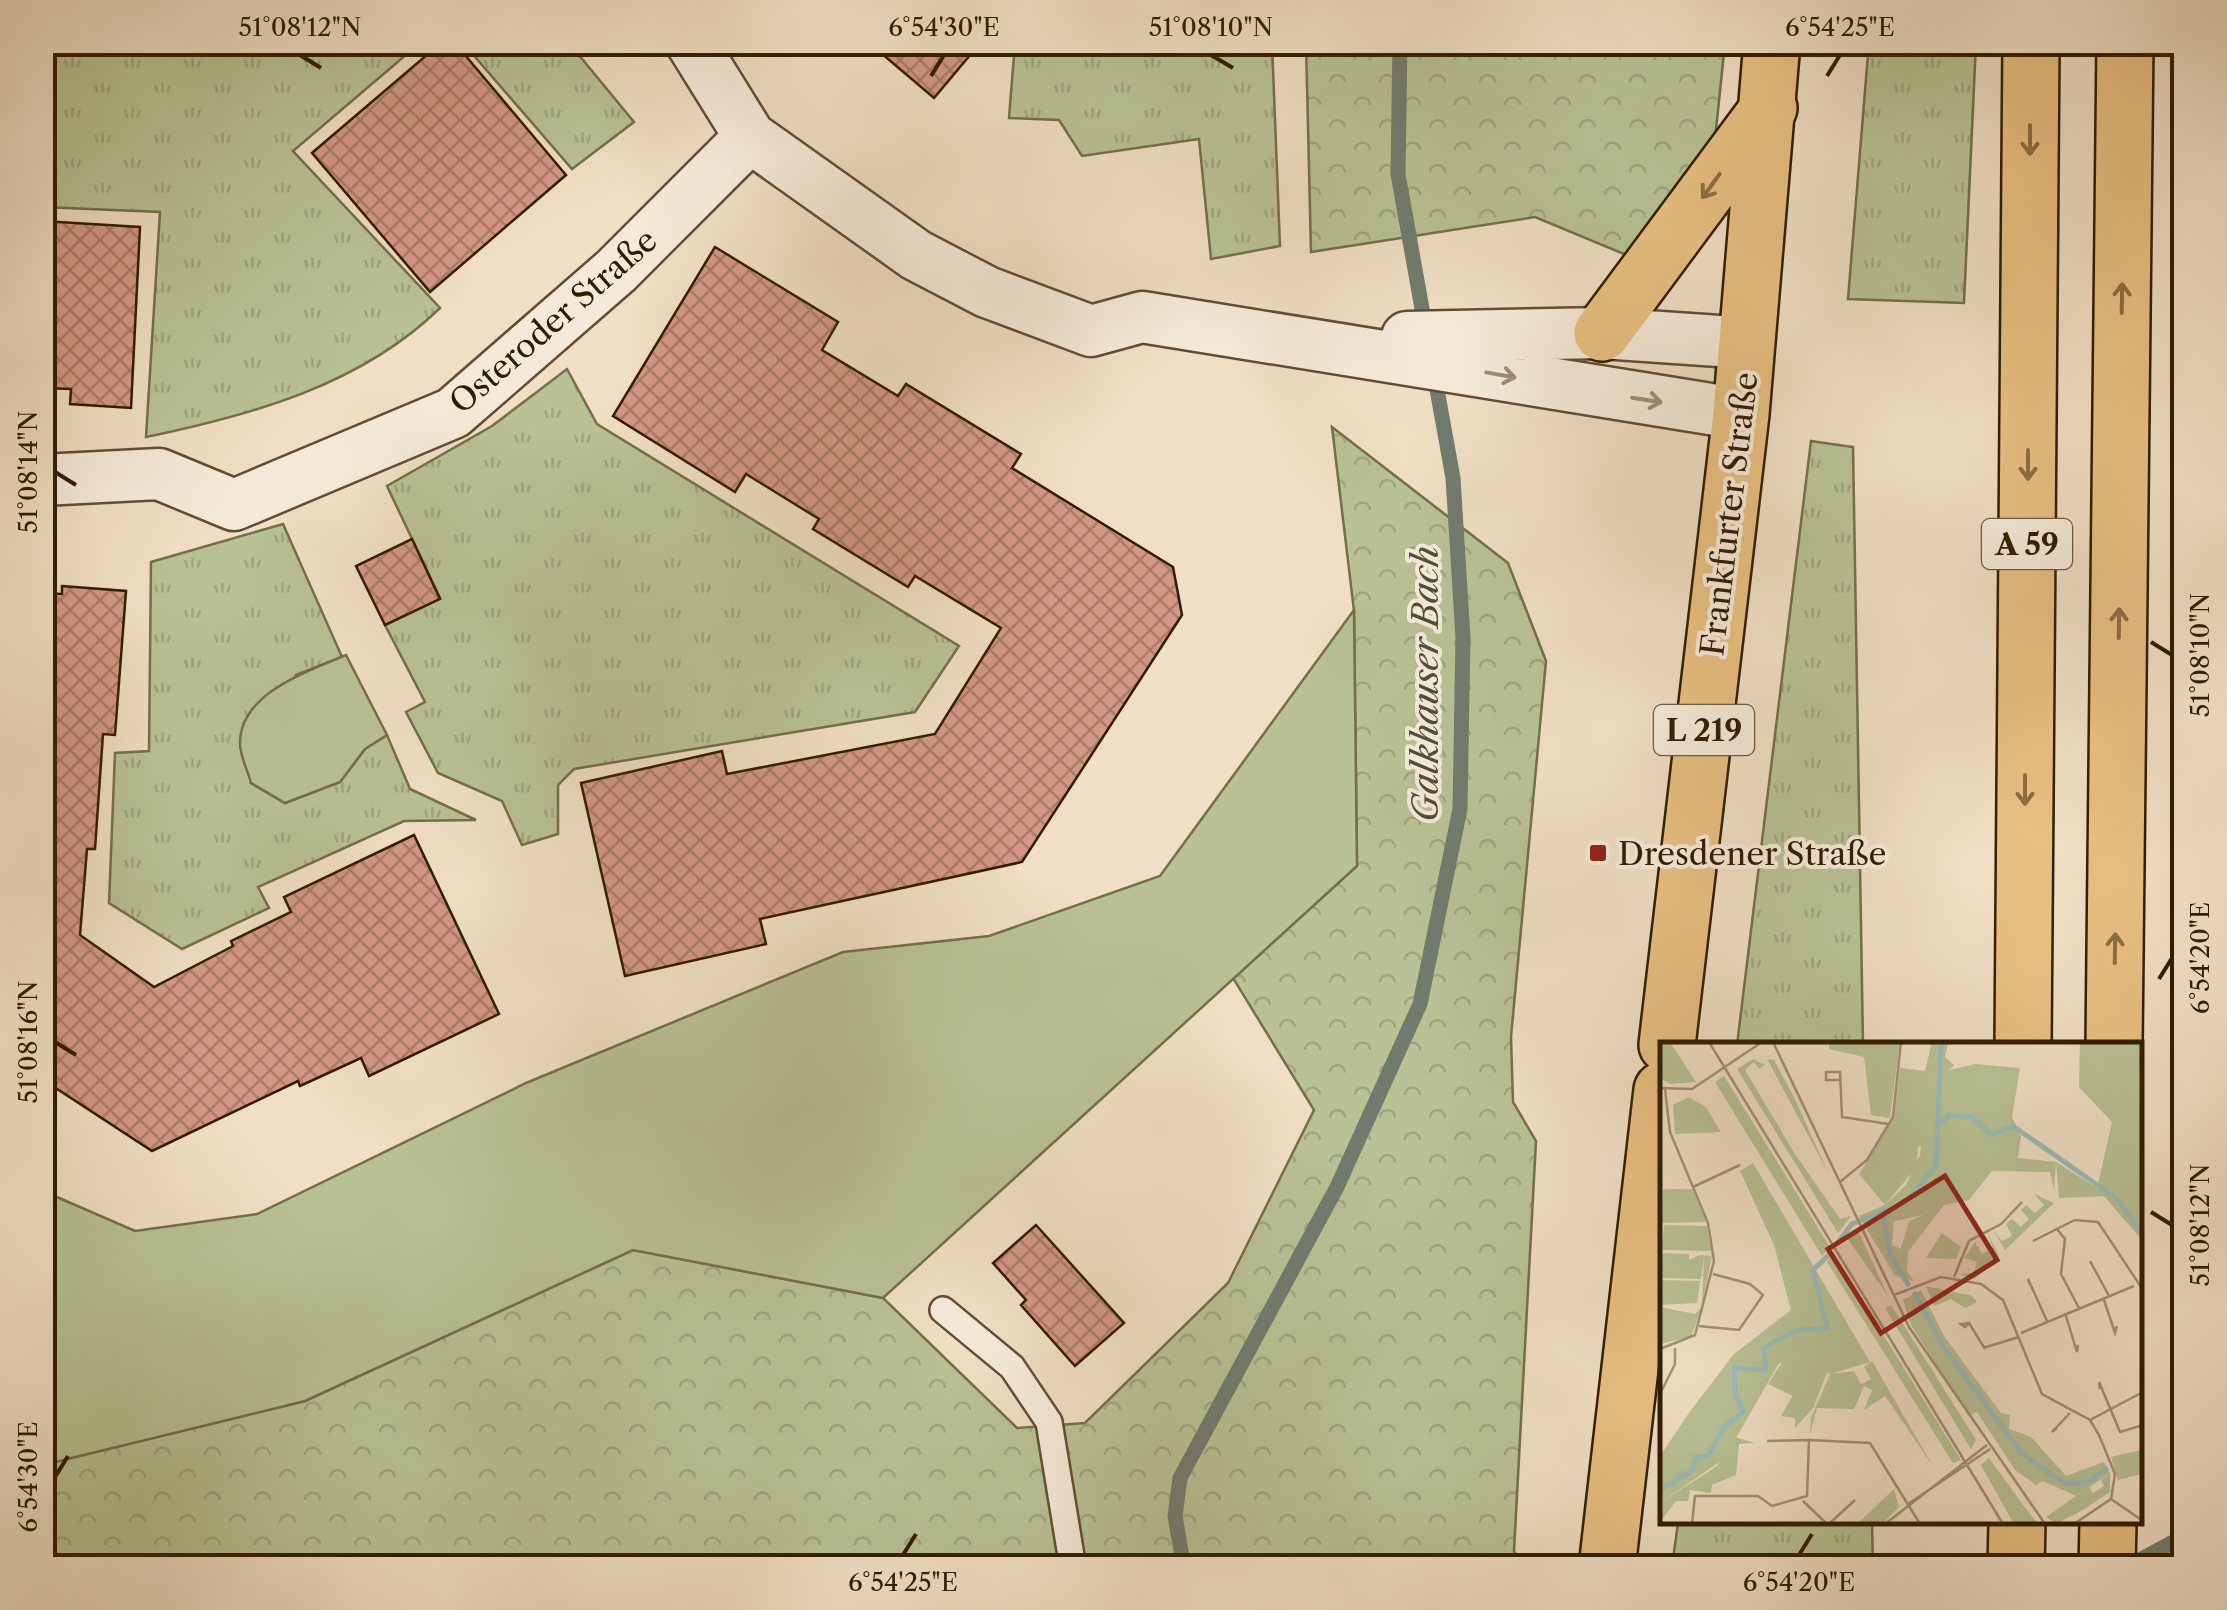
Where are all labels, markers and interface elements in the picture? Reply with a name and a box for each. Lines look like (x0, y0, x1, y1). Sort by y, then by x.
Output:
text: 51°08'12"N (239, 12, 361, 43)
text: 6°54'30"E (888, 12, 1000, 43)
text: 51°08'10"N (1149, 12, 1273, 43)
text: 6°54'25"E (1785, 12, 1895, 43)
one-way arrow (2021, 123, 2040, 155)
one-way arrow (1700, 172, 1721, 199)
street label: Osteroder Straße (441, 220, 665, 422)
one-way arrow (2112, 282, 2132, 314)
one-way arrow (1485, 366, 1517, 385)
street label: Frankfurter Straße (1692, 370, 1766, 658)
one-way arrow (1630, 391, 1662, 410)
text: 51°08'14"N (13, 411, 44, 533)
one-way arrow (2018, 448, 2038, 480)
road number: A 59 (1982, 519, 2072, 569)
water label: Galkhauser Bach (1404, 546, 1447, 822)
text: 51°08'10"N (2185, 593, 2216, 717)
one-way arrow (2110, 607, 2128, 640)
road number: L 219 (1654, 705, 1754, 755)
one-way arrow (2016, 772, 2034, 805)
place label: Dresdener Straße (1618, 834, 1886, 873)
marker: Dresdener Straße (1587, 842, 1609, 864)
text: 6°54'20"E (2185, 902, 2216, 1014)
one-way arrow (2106, 932, 2125, 964)
text: 51°08'16"N (13, 981, 44, 1103)
inset map (1660, 1042, 2142, 1525)
text: 51°08'12"N (2185, 1164, 2216, 1286)
text: 6°54'30"E (13, 1421, 44, 1533)
text: 6°54'25"E (848, 1567, 958, 1598)
text: 6°54'20"E (1743, 1567, 1855, 1598)

